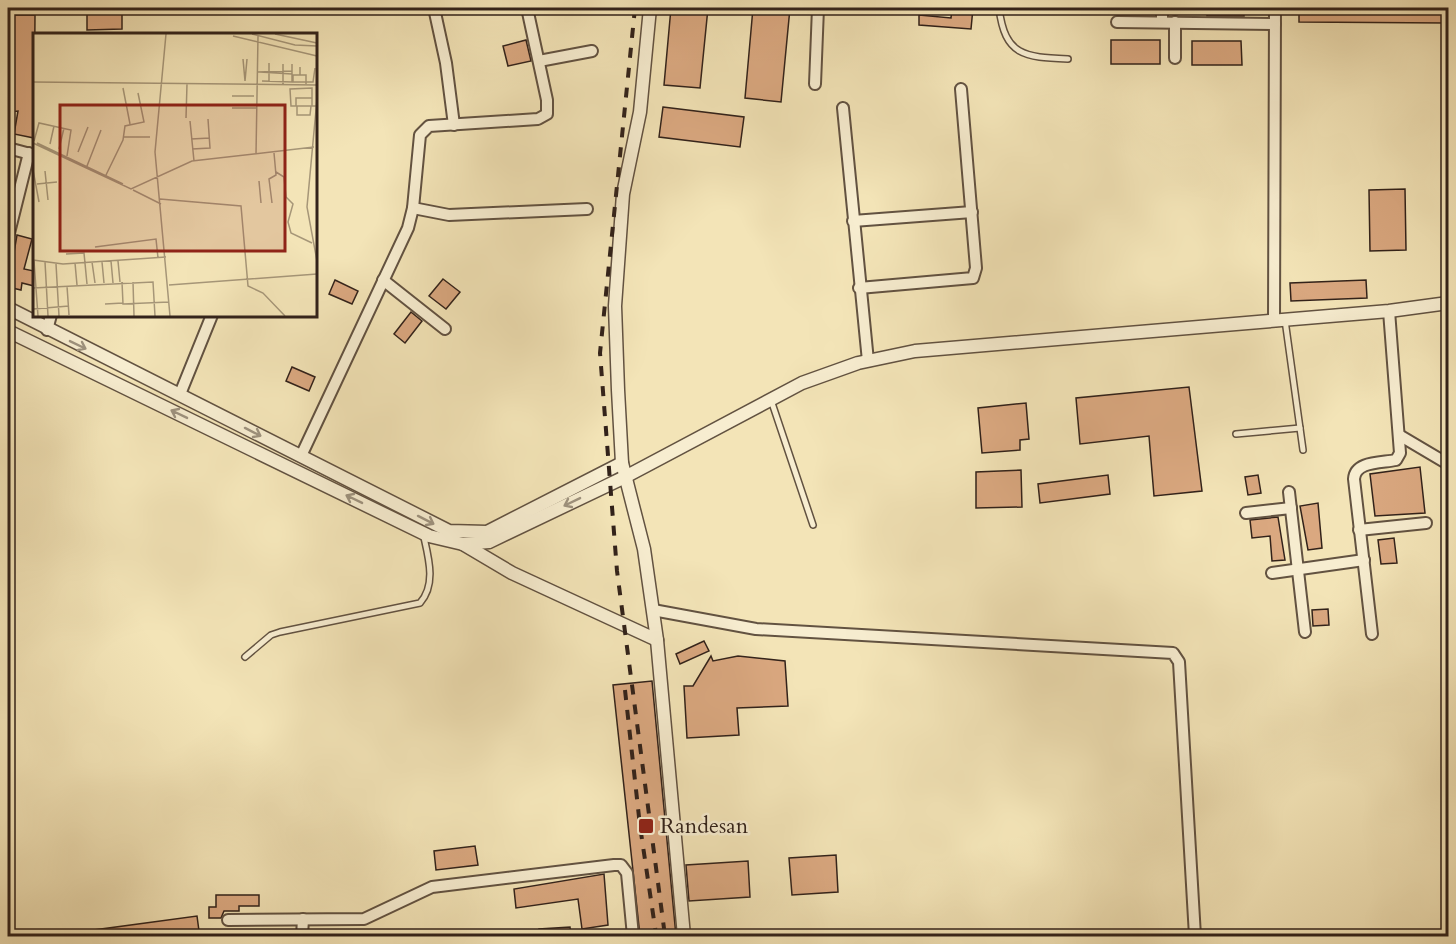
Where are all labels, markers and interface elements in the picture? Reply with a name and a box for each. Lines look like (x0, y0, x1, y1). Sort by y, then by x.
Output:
inset map (33, 33, 316, 316)
one-way arrow (68, 340, 86, 352)
one-way arrow (170, 407, 188, 419)
one-way arrow (243, 426, 261, 438)
one-way arrow (345, 493, 363, 505)
one-way arrow (564, 496, 582, 508)
one-way arrow (417, 515, 435, 526)
place label: Randesan (660, 811, 749, 841)
marker: Randesan (637, 817, 655, 835)

